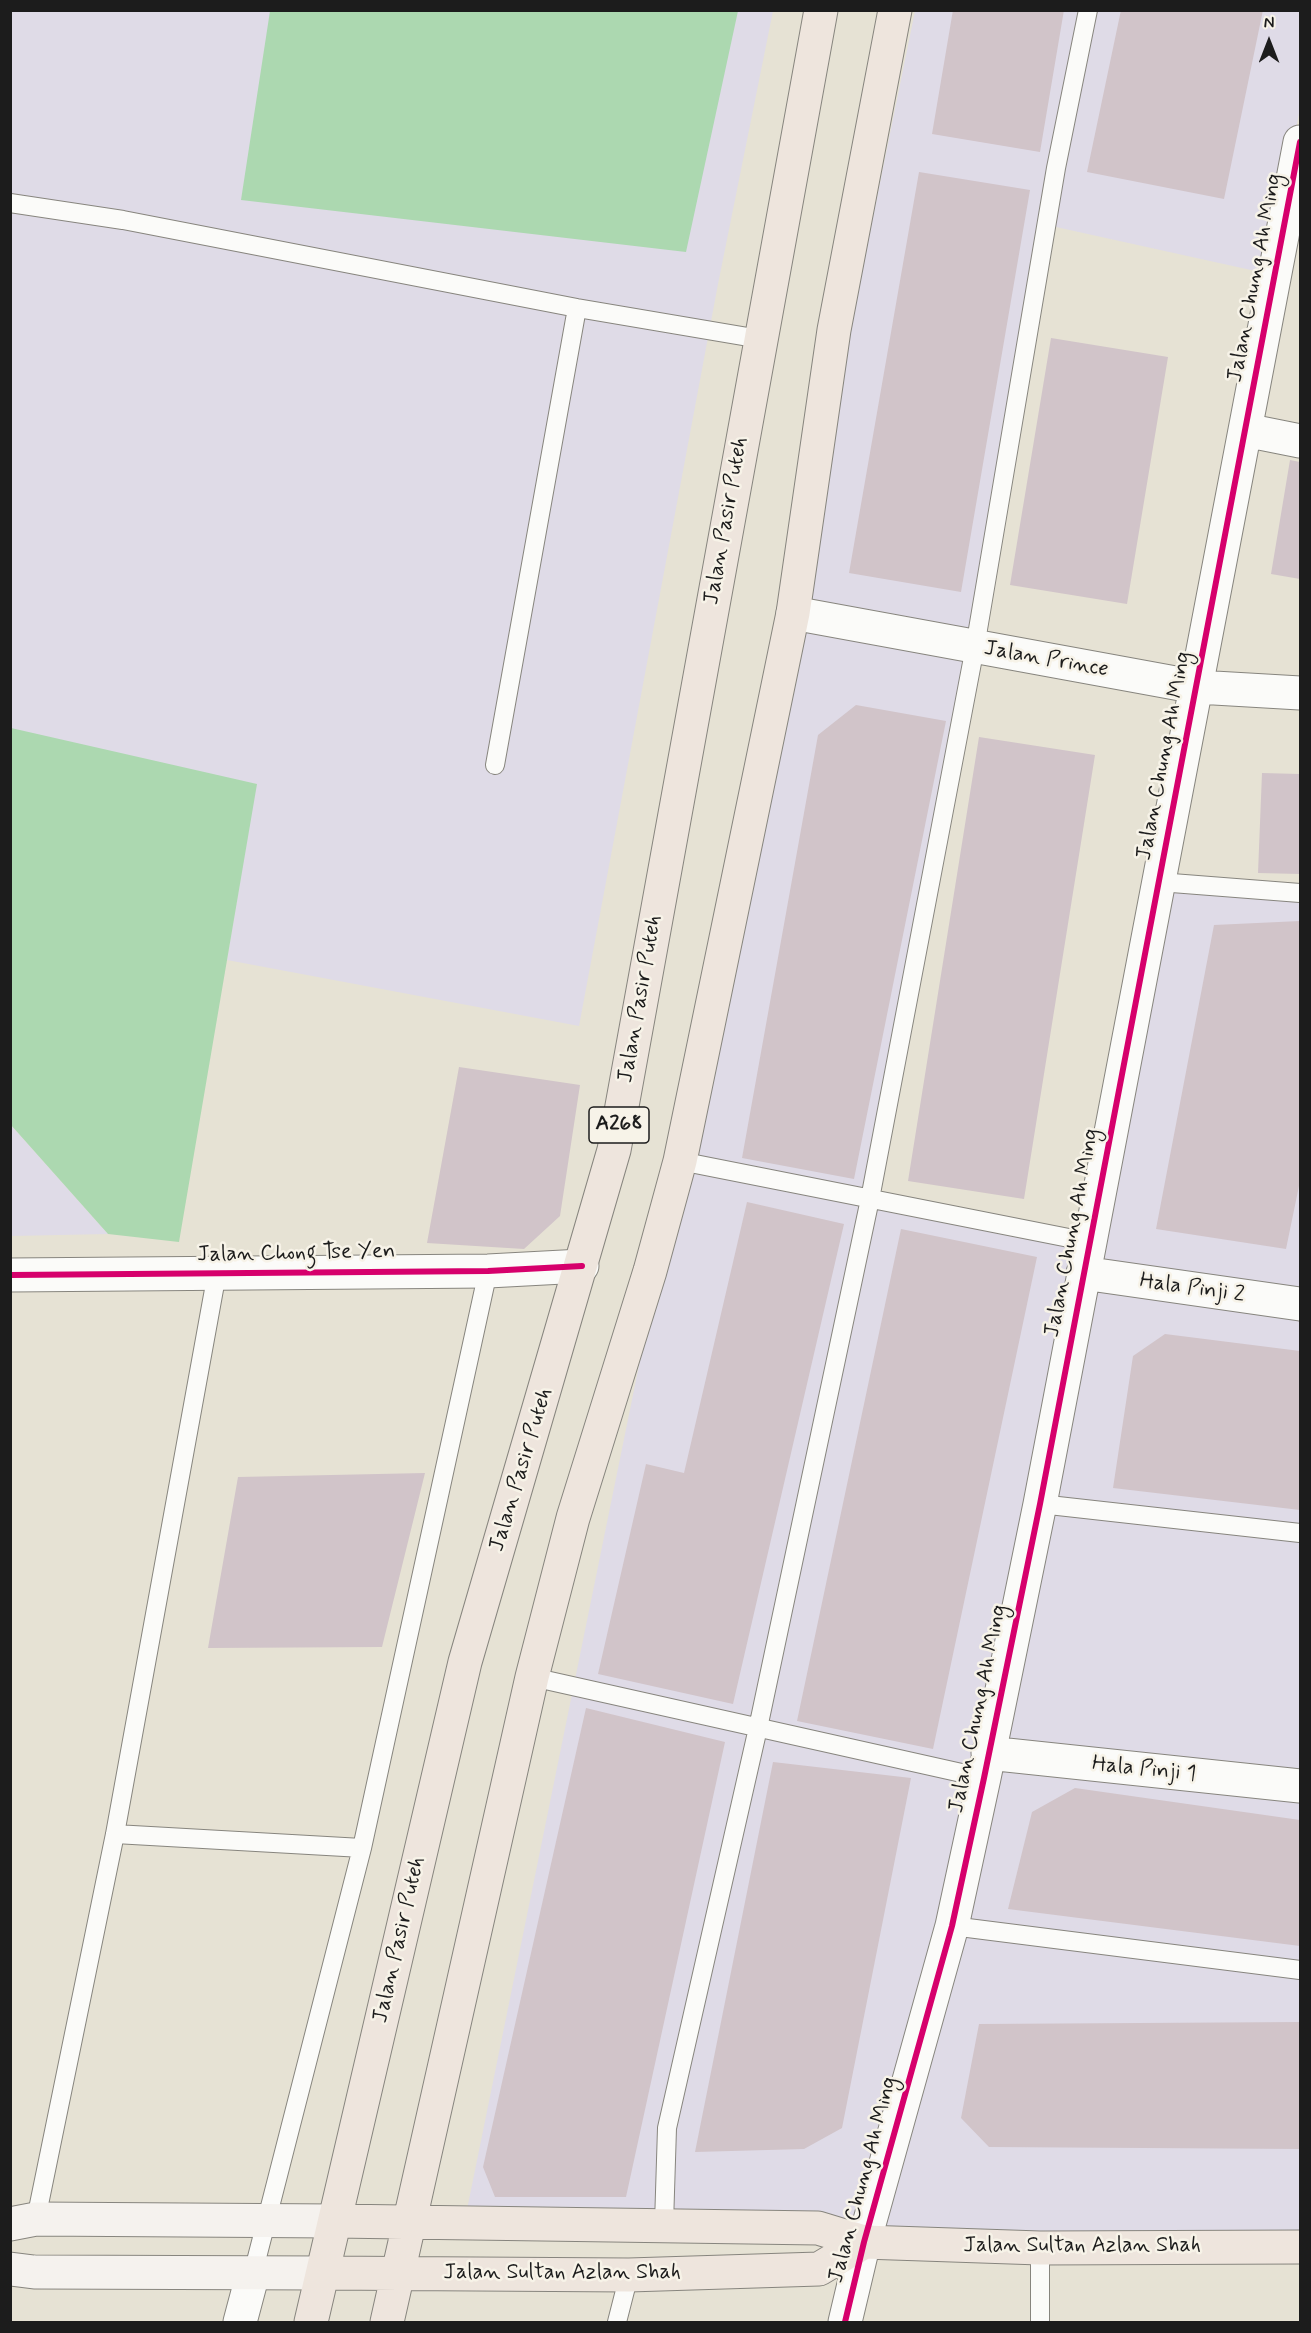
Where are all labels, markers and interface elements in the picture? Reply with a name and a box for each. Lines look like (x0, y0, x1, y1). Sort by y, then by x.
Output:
north arrow (1239, 12, 1299, 72)
text: N (1264, 13, 1274, 34)
street label: Jalan Chung Ah Ming (1223, 171, 1289, 385)
street label: Jalan Pasir Puteh (699, 435, 755, 607)
street label: Jalan Prince (982, 636, 1110, 684)
street label: Jalan Chung Ah Ming (1132, 649, 1198, 863)
street label: Jalan Pasir Puteh (613, 913, 669, 1085)
road number: A268 (589, 1107, 649, 1143)
street label: Jalan Chung Ah Ming (1040, 1126, 1106, 1340)
street label: Jalan Chong Tse Yen (197, 1239, 395, 1269)
street label: Hala Pinji 2 (1138, 1269, 1246, 1309)
street label: Jalan Pasir Puteh (485, 1385, 559, 1555)
street label: Jalan Chung Ah Ming (944, 1603, 1014, 1815)
street label: Hala Pinji 1 (1091, 1751, 1197, 1789)
street label: Jalan Pasir Puteh (368, 1854, 432, 2026)
street label: Jalan Chung Ah Ming (824, 2074, 904, 2286)
street label: Jalan Sultan Azlan Shah (963, 2233, 1201, 2259)
street label: Jalan Sultan Azlan Shah (443, 2260, 681, 2286)

